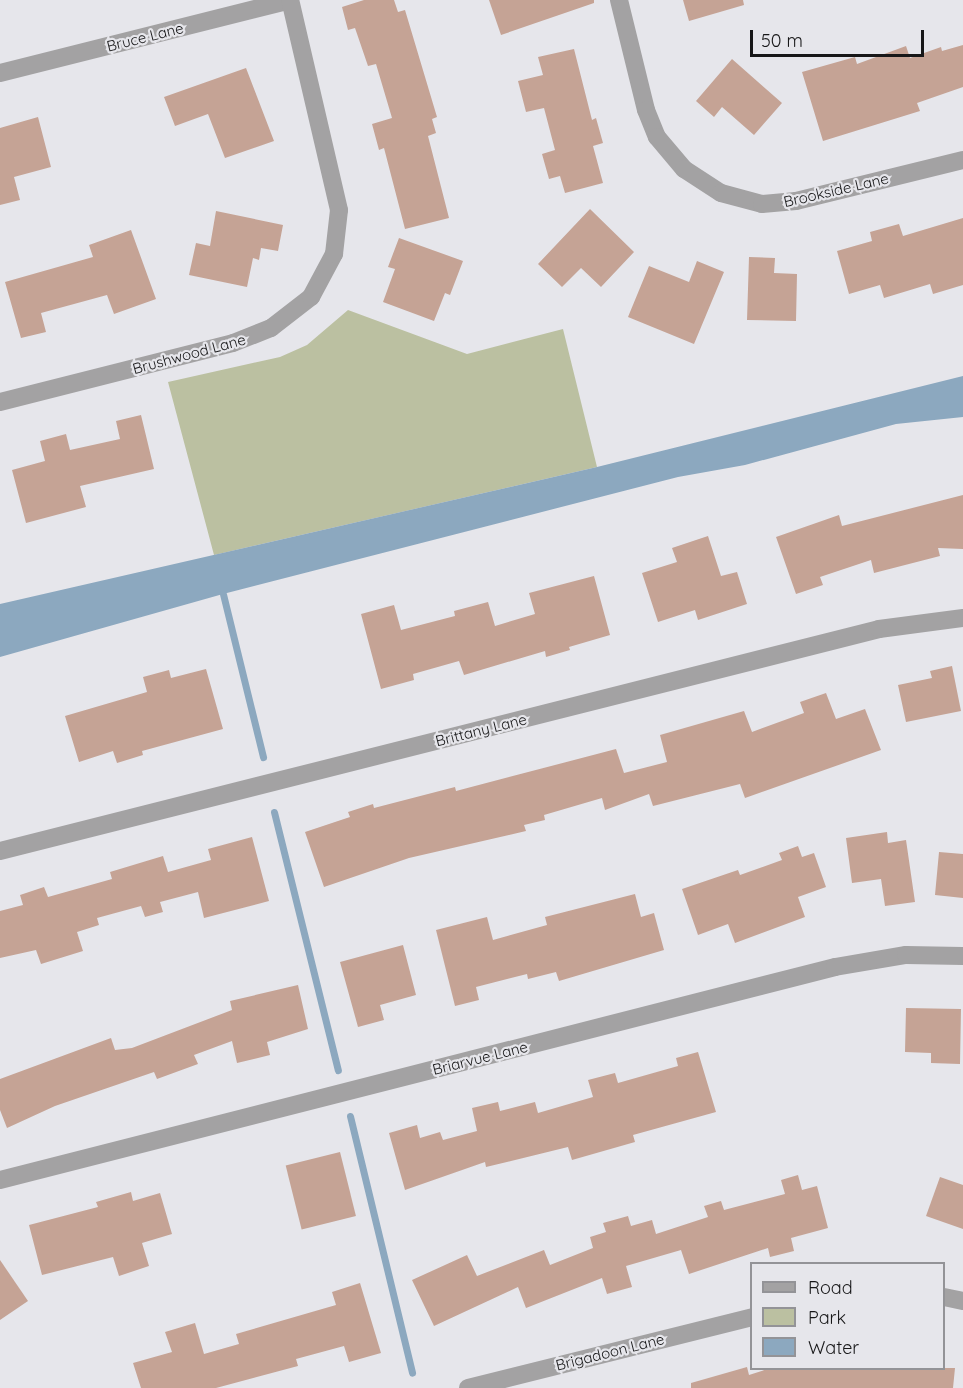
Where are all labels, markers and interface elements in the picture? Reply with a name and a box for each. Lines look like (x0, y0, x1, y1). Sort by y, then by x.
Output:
scale bar (753, 18, 927, 56)
street label: Bruce Lane (105, 19, 185, 55)
text: 50 m (761, 29, 803, 52)
street label: Brookside Lane (782, 169, 890, 211)
street label: Brushwood Lane (130, 330, 248, 378)
street label: Brittany Lane (433, 710, 529, 750)
street label: Briarvue Lane (430, 1037, 530, 1079)
legend (750, 1262, 945, 1370)
text: Road (808, 1276, 853, 1299)
text: Park (808, 1306, 846, 1329)
street label: Brigadoon Lane (554, 1330, 666, 1374)
text: Water (808, 1336, 859, 1359)

